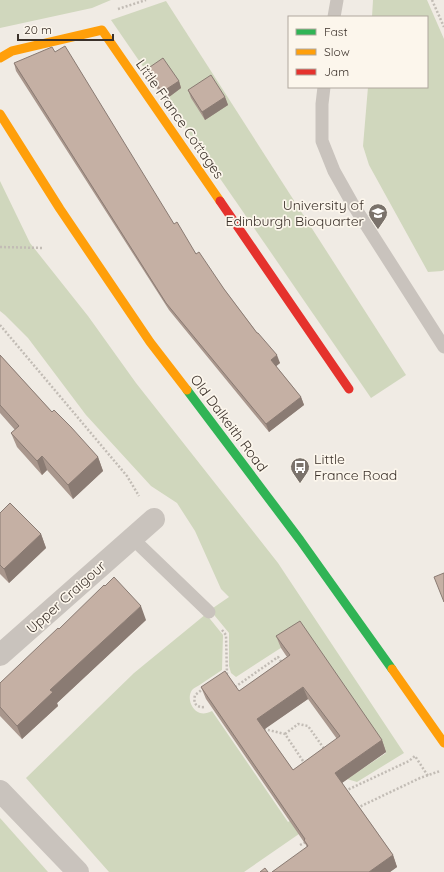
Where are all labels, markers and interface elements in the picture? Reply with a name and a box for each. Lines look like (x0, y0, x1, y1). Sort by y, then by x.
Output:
scale bar (18, 16, 113, 42)
legend (288, 16, 428, 88)
text: 20 m (24, 22, 52, 37)
text: Fast (324, 24, 348, 39)
text: Slow (324, 44, 350, 59)
street label: Little France Cottages (132, 56, 228, 182)
text: Jam (324, 64, 349, 79)
place label: University of Edinburgh Bioquarter (226, 196, 365, 230)
school or university icon: University of Edinburgh Bioquarter (367, 202, 389, 230)
street label: Old Dalkeith Road (187, 371, 271, 475)
place label: Little France Road (314, 450, 397, 484)
bus stop icon: Little France Road (289, 456, 311, 484)
street label: Upper Craigour (23, 556, 110, 637)

